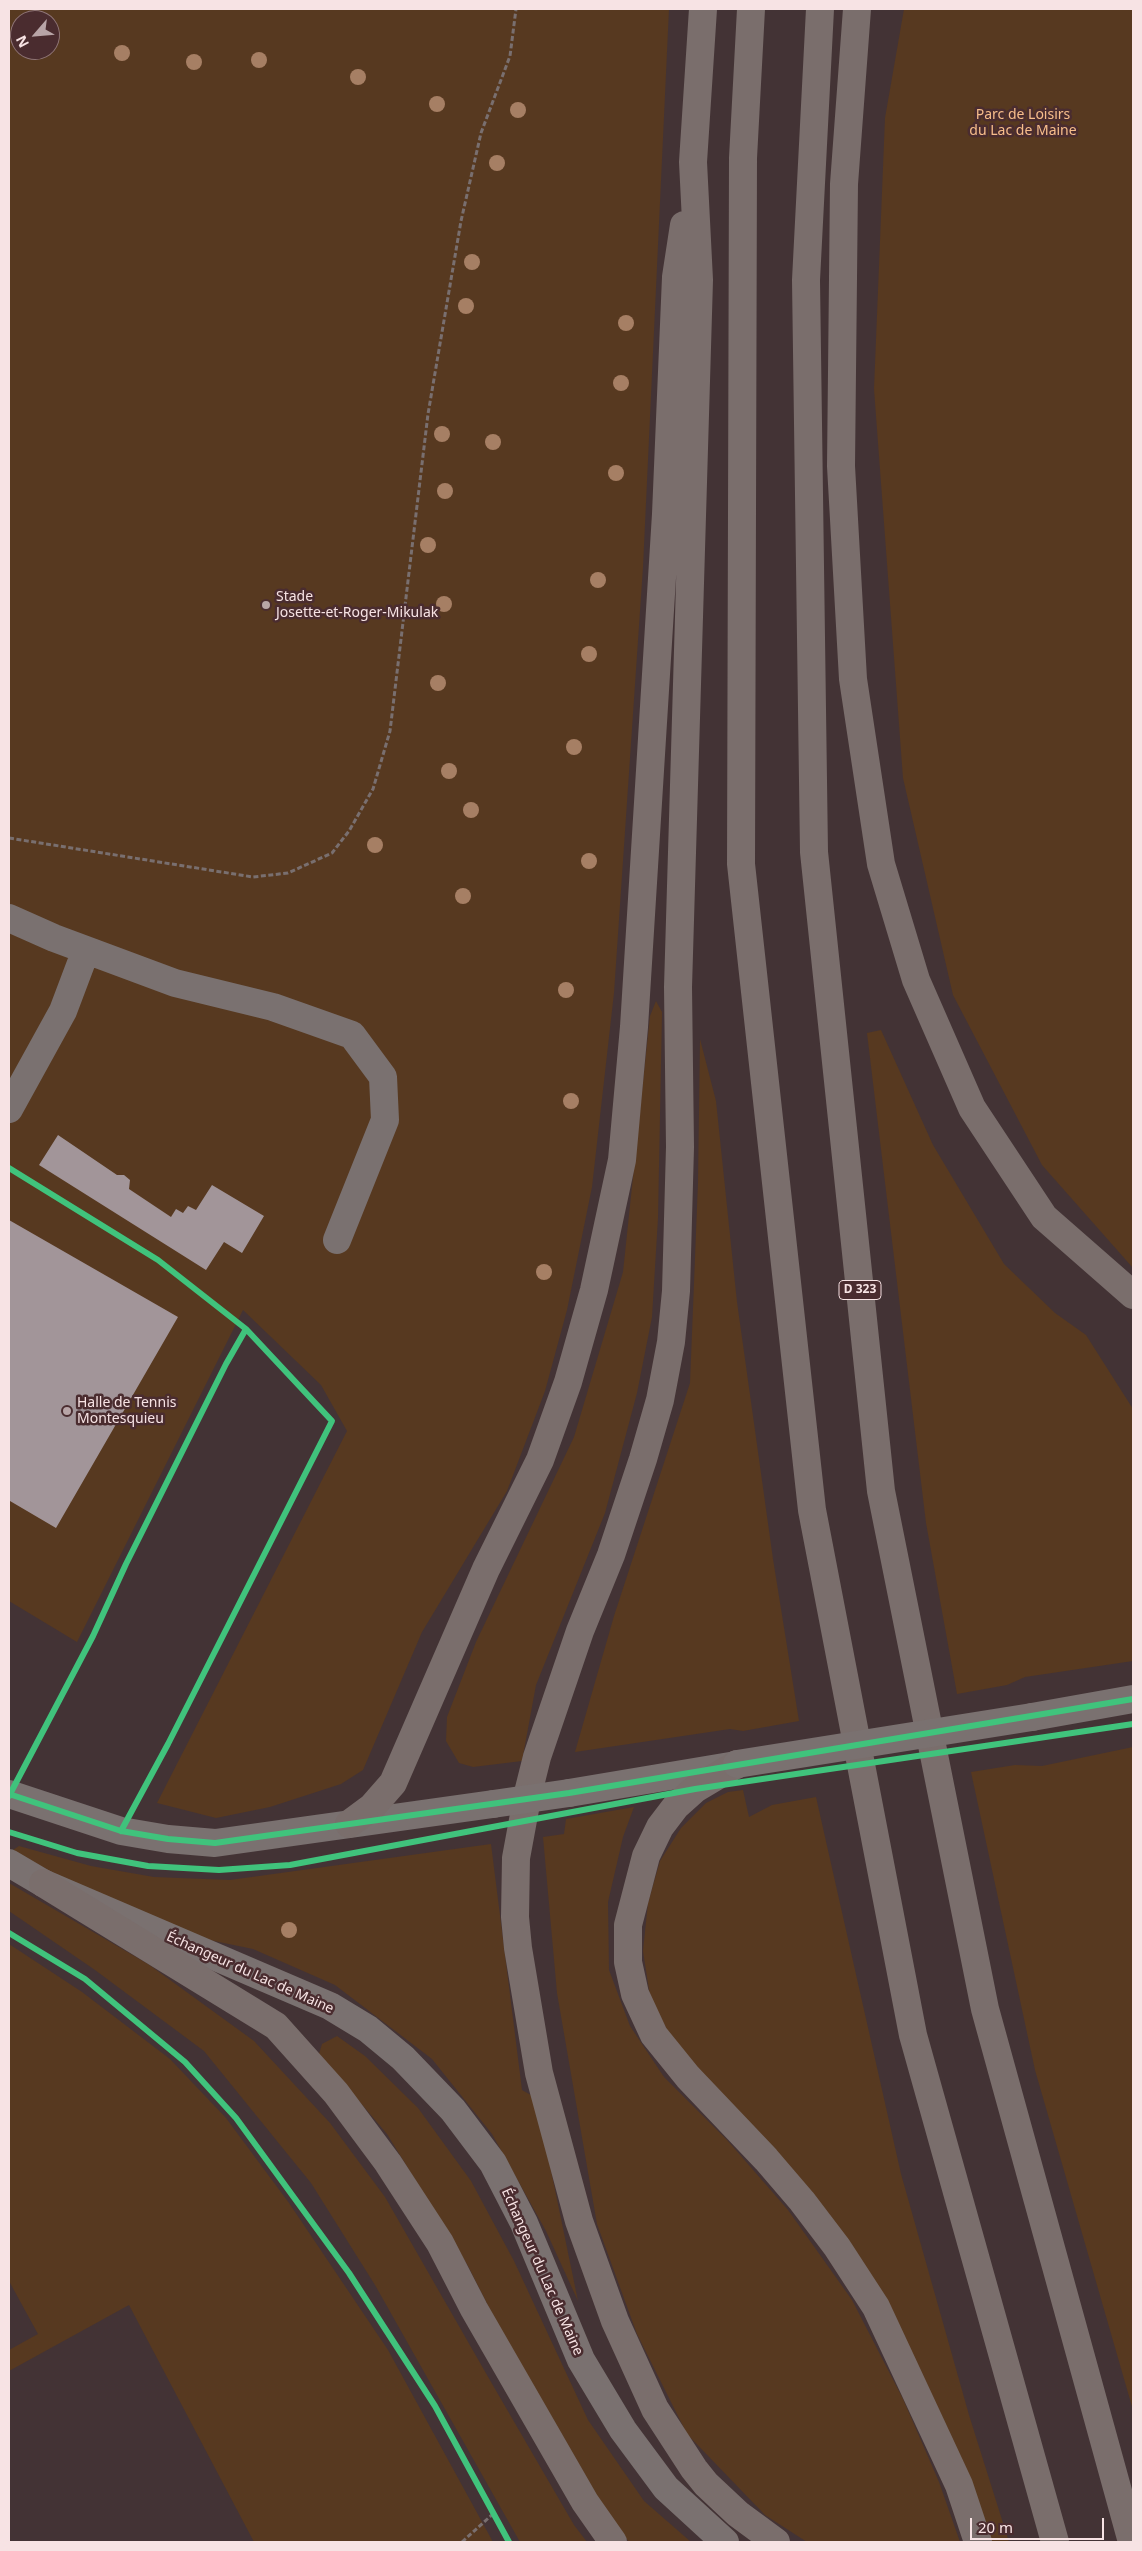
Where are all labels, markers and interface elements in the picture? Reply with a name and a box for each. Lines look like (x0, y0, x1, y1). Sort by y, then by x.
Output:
north arrow (10, 10, 60, 60)
text: N (11, 32, 33, 51)
park label: Parc de Loisirs du Lac de Maine (969, 107, 1077, 140)
place label: Stade Josette-et-Roger-Mikulak (276, 589, 438, 622)
marker: Stade Josette-et-Roger-Mikulak (260, 599, 272, 611)
road number: D 323 (839, 1280, 881, 1300)
place label: Halle de Tennis Montesquieu (77, 1395, 176, 1428)
marker: Halle de Tennis Montesquieu (61, 1405, 73, 1417)
street label: Échangeur du Lac de Maine (164, 1928, 336, 2018)
street label: Échangeur du Lac de Maine (497, 2186, 587, 2358)
scale bar (972, 2508, 1106, 2540)
text: 20 m (978, 2517, 1013, 2537)

